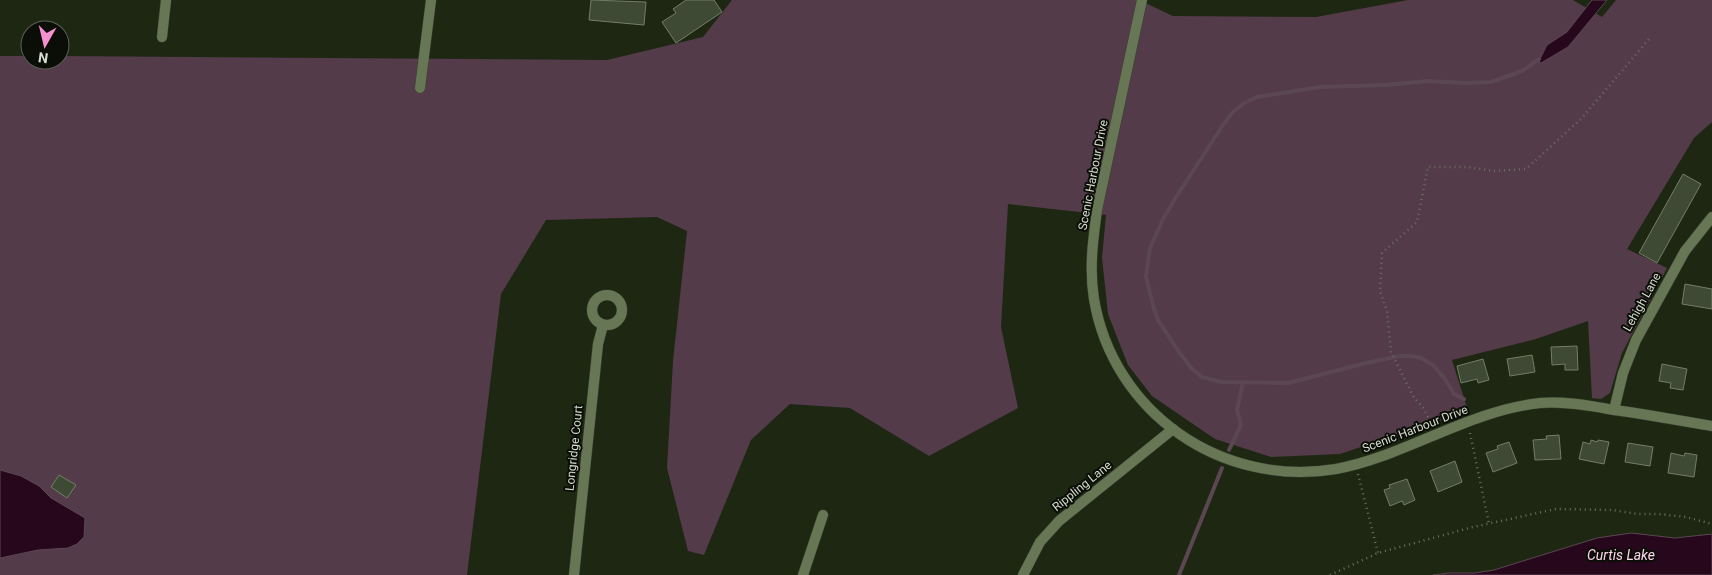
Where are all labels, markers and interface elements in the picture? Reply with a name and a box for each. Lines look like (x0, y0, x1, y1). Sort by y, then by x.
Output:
north arrow (20, 20, 70, 70)
text: N (37, 49, 49, 66)
street label: Scenic Harbour Drive (1075, 119, 1111, 231)
street label: Lehigh Lane (1620, 270, 1664, 334)
street label: Scenic Harbour Drive (1360, 402, 1470, 456)
street label: Longridge Court (563, 404, 585, 492)
street label: Rippling Lane (1050, 458, 1114, 514)
water label: Curtis Lake (1587, 547, 1655, 563)

